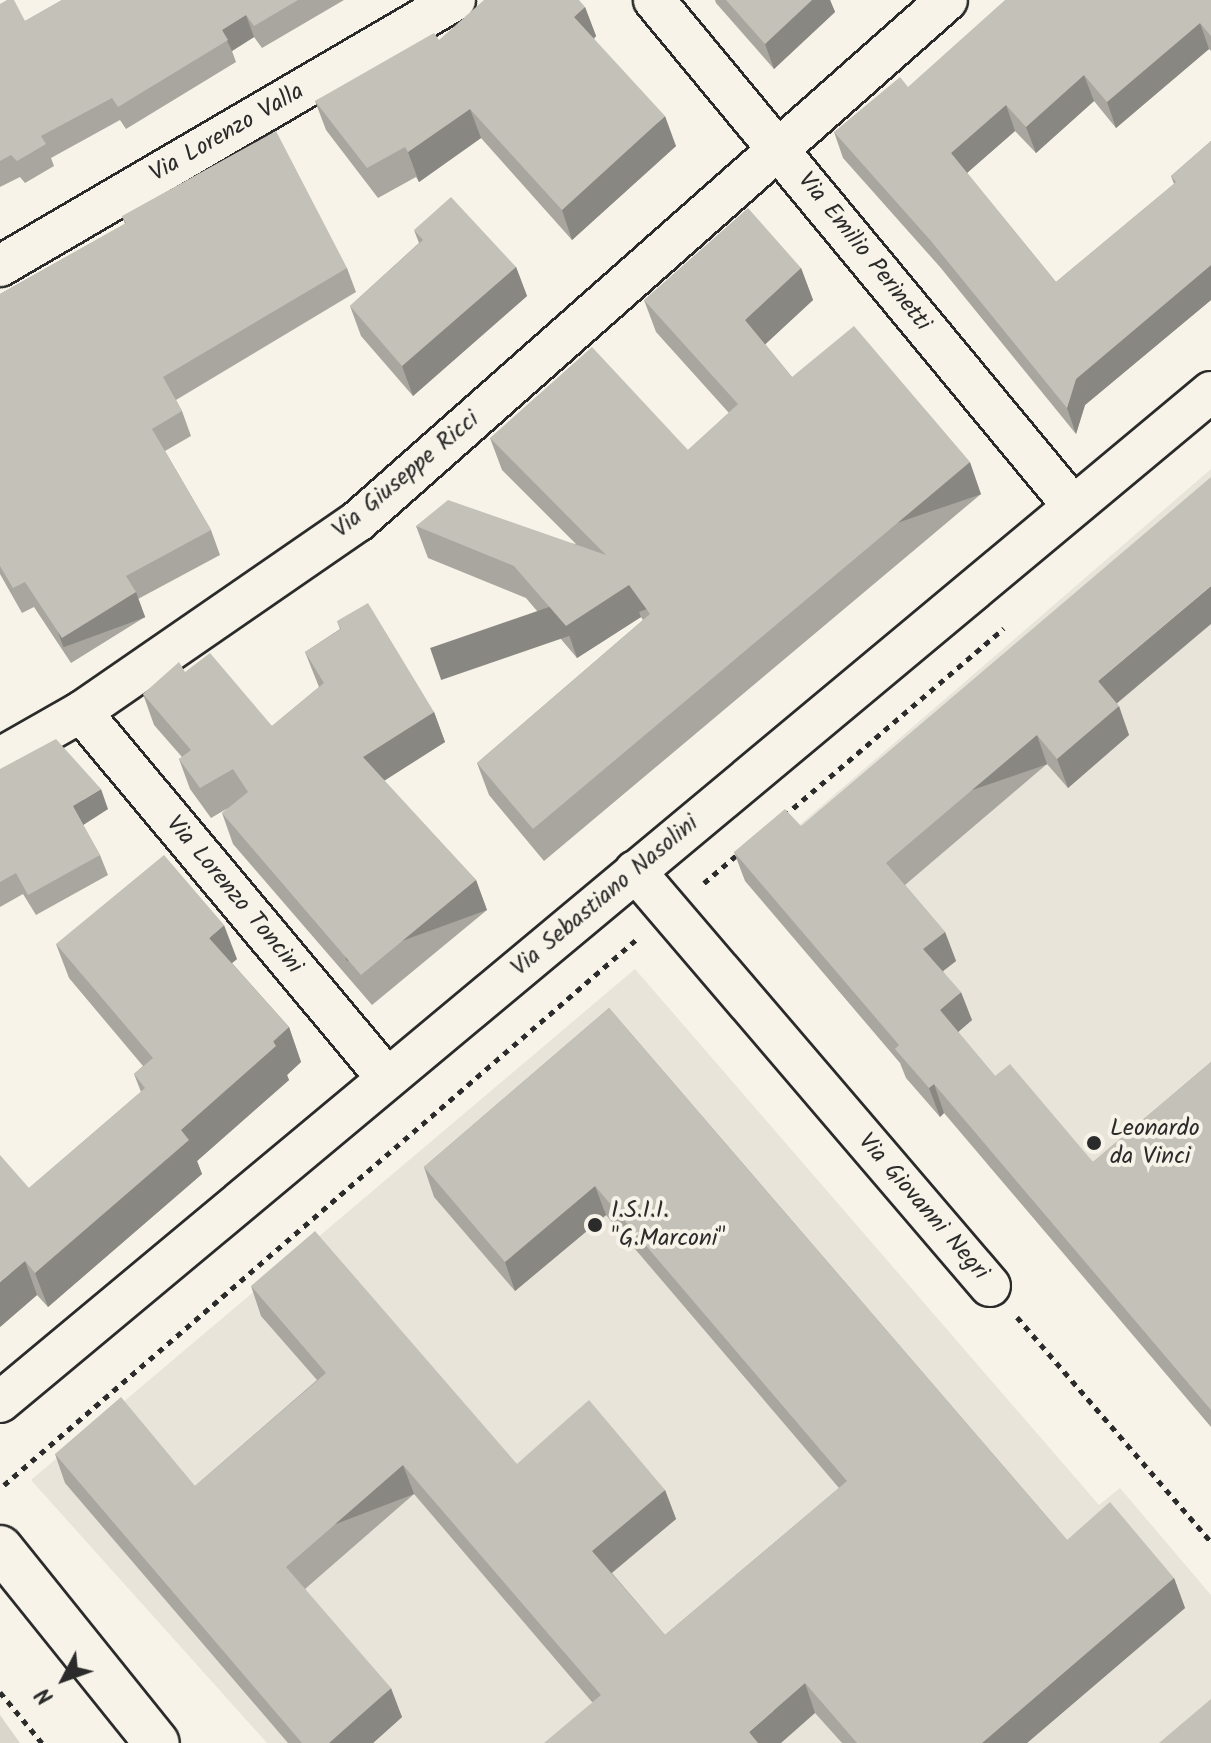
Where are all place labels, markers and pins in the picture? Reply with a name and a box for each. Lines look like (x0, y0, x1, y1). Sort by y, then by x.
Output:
place label: Leonardo da Vinci (1110, 1115, 1200, 1171)
marker: Leonardo da Vinci (1085, 1134, 1103, 1152)
place label: I.S.I.I. "G.Marconi" (611, 1197, 725, 1253)
marker: I.S.I.I. "G.Marconi" (586, 1216, 604, 1234)

